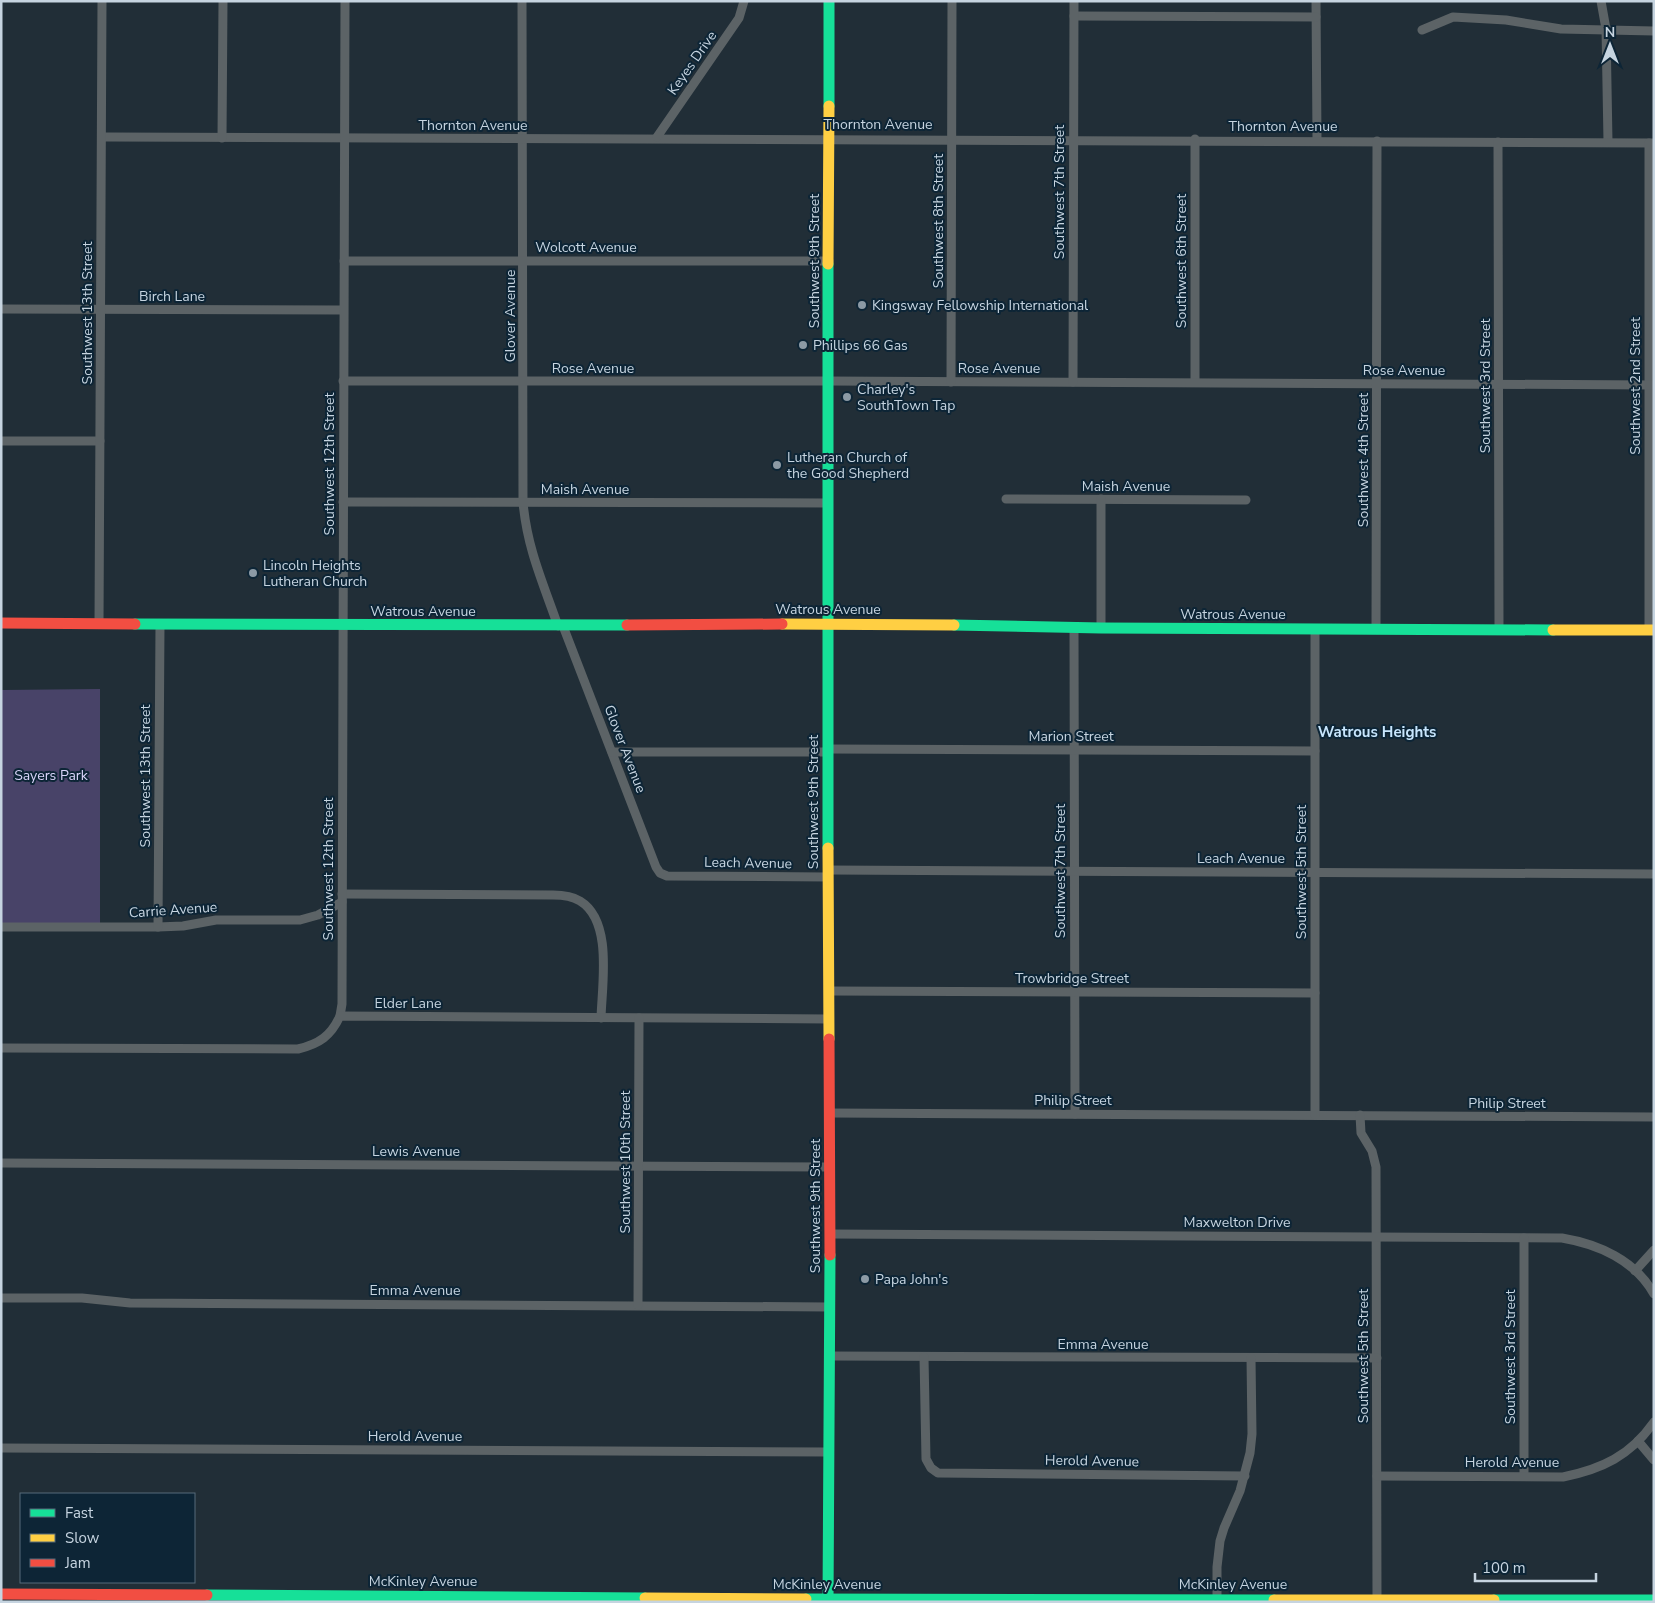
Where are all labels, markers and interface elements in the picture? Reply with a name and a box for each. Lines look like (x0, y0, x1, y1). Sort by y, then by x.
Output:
north arrow (1585, 20, 1635, 70)
text: N (1605, 23, 1615, 42)
street label: Keyes Drive (663, 27, 721, 99)
street label: Thornton Avenue (824, 115, 932, 134)
street label: Thornton Avenue (419, 116, 527, 135)
street label: Thornton Avenue (1229, 117, 1337, 136)
street label: Southwest 7th Street (1050, 125, 1069, 259)
street label: Southwest 8th Street (929, 154, 948, 288)
street label: Southwest 9th Street (805, 194, 824, 328)
street label: Southwest 6th Street (1172, 194, 1191, 328)
street label: Wolcott Avenue (535, 238, 637, 257)
street label: Southwest 13th Street (78, 242, 97, 384)
street label: Glover Avenue (501, 270, 520, 362)
street label: Birch Lane (139, 287, 205, 306)
place label: Kingsway Fellowship International (872, 296, 1089, 315)
marker: Kingsway Fellowship International (856, 299, 868, 311)
street label: Southwest 2nd Street (1626, 317, 1645, 455)
street label: Southwest 3rd Street (1476, 319, 1495, 453)
place label: Phillips 66 Gas (813, 336, 908, 355)
marker: Phillips 66 Gas (797, 339, 809, 351)
street label: Rose Avenue (552, 359, 634, 378)
street label: Rose Avenue (958, 359, 1040, 378)
street label: Rose Avenue (1363, 361, 1445, 380)
place label: Charley's SouthTown Tap (857, 380, 955, 415)
marker: Charley's SouthTown Tap (841, 391, 853, 403)
street label: Southwest 12th Street (320, 393, 339, 535)
street label: Southwest 4th Street (1354, 393, 1373, 527)
place label: Lutheran Church of the Good Shepherd (787, 448, 909, 483)
marker: Lutheran Church of the Good Shepherd (771, 459, 783, 471)
street label: Maish Avenue (1082, 477, 1170, 496)
street label: Maish Avenue (541, 480, 629, 499)
place label: Lincoln Heights Lutheran Church (263, 556, 367, 591)
marker: Lincoln Heights Lutheran Church (247, 567, 259, 579)
street label: Watrous Avenue (775, 600, 881, 619)
street label: Watrous Avenue (370, 602, 476, 621)
street label: Watrous Avenue (1180, 605, 1286, 624)
street label: Glover Avenue (600, 702, 650, 796)
street label: Southwest 13th Street (136, 705, 155, 847)
district label: Watrous Heights (1318, 722, 1436, 742)
street label: Marion Street (1028, 727, 1114, 746)
street label: Southwest 9th Street (804, 735, 823, 869)
park label: Sayers Park (14, 766, 89, 785)
street label: Southwest 12th Street (319, 798, 338, 940)
street label: Southwest 7th Street (1051, 804, 1070, 938)
street label: Southwest 5th Street (1292, 805, 1311, 939)
street label: Leach Avenue (1197, 849, 1285, 868)
street label: Leach Avenue (704, 853, 792, 873)
street label: Carrie Avenue (128, 897, 218, 923)
street label: Trowbridge Street (1015, 969, 1129, 988)
street label: Elder Lane (375, 994, 441, 1013)
street label: Southwest 10th Street (616, 1091, 635, 1233)
street label: Philip Street (1034, 1091, 1112, 1110)
street label: Philip Street (1468, 1094, 1546, 1113)
street label: Southwest 9th Street (806, 1139, 825, 1273)
street label: Lewis Avenue (372, 1142, 460, 1161)
street label: Maxwelton Drive (1183, 1213, 1291, 1232)
place label: Papa John's (875, 1270, 948, 1289)
marker: Papa John's (859, 1273, 871, 1285)
street label: Emma Avenue (370, 1281, 460, 1300)
street label: Southwest 5th Street (1354, 1289, 1373, 1423)
street label: Southwest 3rd Street (1501, 1290, 1520, 1424)
street label: Emma Avenue (1058, 1335, 1148, 1354)
street label: Herold Avenue (368, 1427, 462, 1446)
street label: Herold Avenue (1045, 1451, 1139, 1471)
street label: Herold Avenue (1465, 1453, 1559, 1472)
legend (20, 1493, 195, 1583)
text: Fast (65, 1503, 94, 1523)
text: Slow (65, 1528, 100, 1548)
scale bar (1475, 1550, 1596, 1582)
text: Jam (64, 1553, 91, 1573)
text: 100 m (1482, 1558, 1526, 1578)
street label: McKinley Avenue (369, 1572, 477, 1591)
street label: McKinley Avenue (773, 1575, 881, 1594)
street label: McKinley Avenue (1179, 1575, 1287, 1594)

